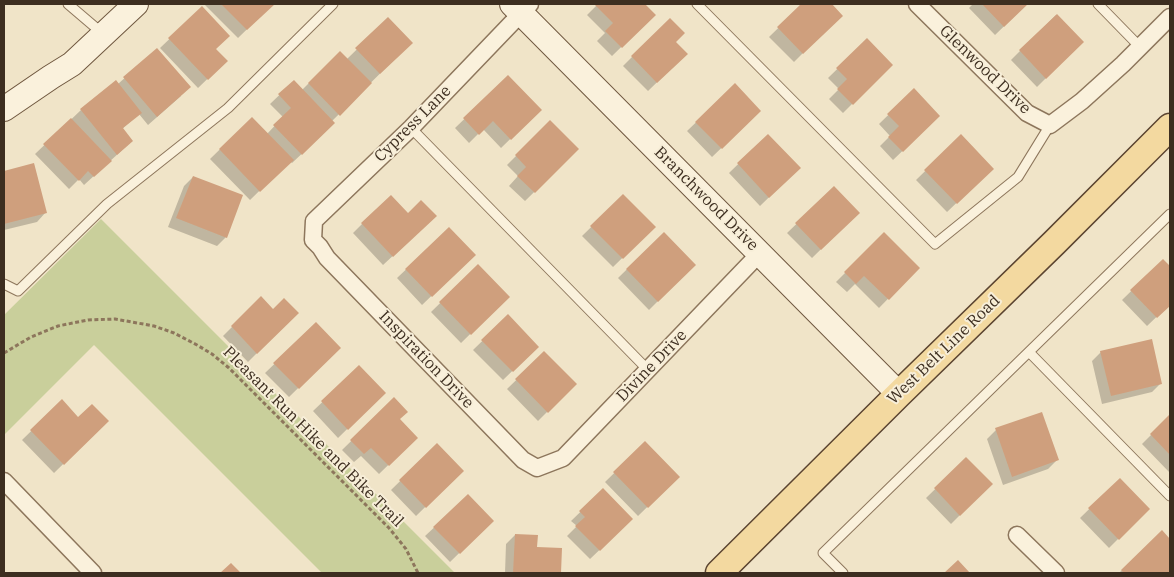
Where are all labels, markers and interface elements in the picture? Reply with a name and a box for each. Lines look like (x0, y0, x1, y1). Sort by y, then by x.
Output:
street label: Glenwood Drive (935, 22, 1035, 118)
street label: Cypress Lane (371, 82, 455, 166)
street label: Branchwood Drive (650, 143, 762, 255)
street label: West Belt Line Road (884, 291, 1004, 409)
street label: Inspiration Drive (375, 307, 477, 413)
street label: Divine Drive (613, 326, 691, 406)
street label: Pleasant Run Hike and Bike Trail (219, 343, 407, 531)

